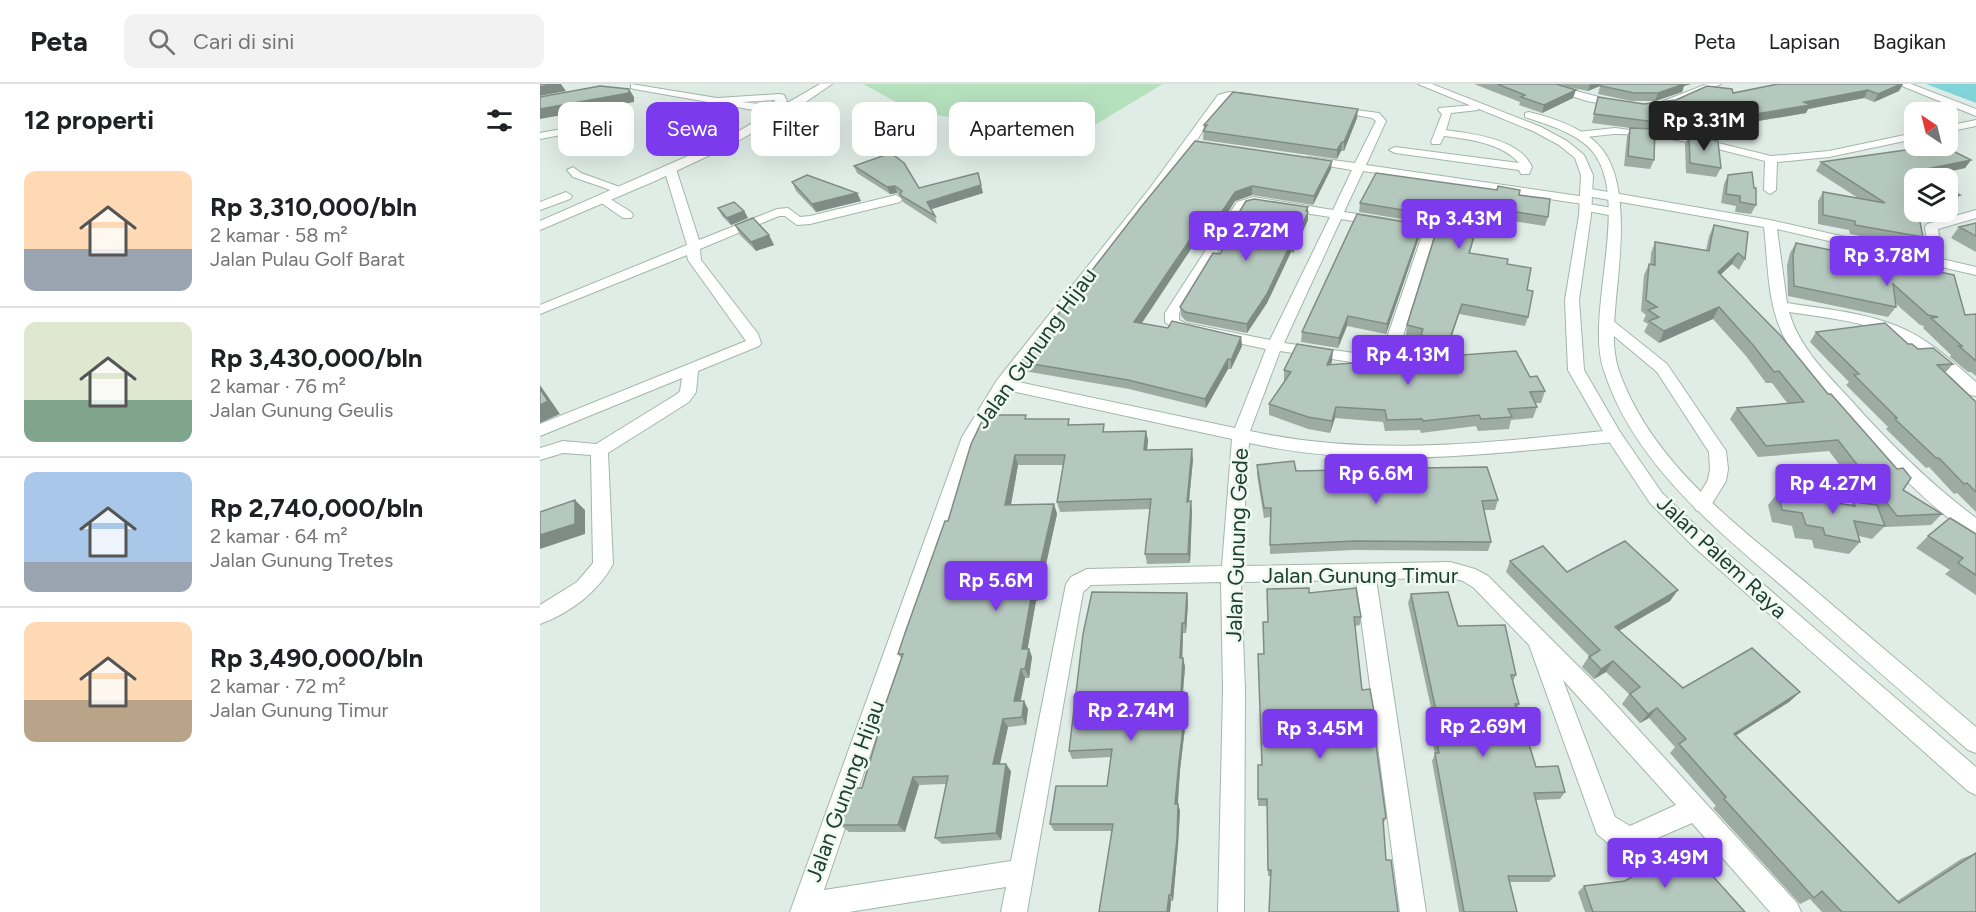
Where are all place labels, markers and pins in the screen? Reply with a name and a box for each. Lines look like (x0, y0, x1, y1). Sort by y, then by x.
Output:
pin: Rp 3.31M (1642, 101, 1766, 152)
pin: Rp 3.43M (1397, 199, 1521, 250)
pin: Rp 2.72M (1184, 211, 1308, 262)
pin: Rp 3.78M (1825, 236, 1949, 287)
pin: Rp 4.13M (1346, 335, 1470, 386)
pin: Rp 6.6M (1321, 454, 1431, 505)
pin: Rp 4.27M (1771, 464, 1895, 515)
pin: Rp 5.6M (941, 561, 1051, 612)
pin: Rp 2.74M (1069, 691, 1193, 742)
pin: Rp 2.69M (1421, 707, 1545, 758)
pin: Rp 3.45M (1258, 709, 1382, 760)
pin: Rp 3.49M (1603, 838, 1727, 889)

